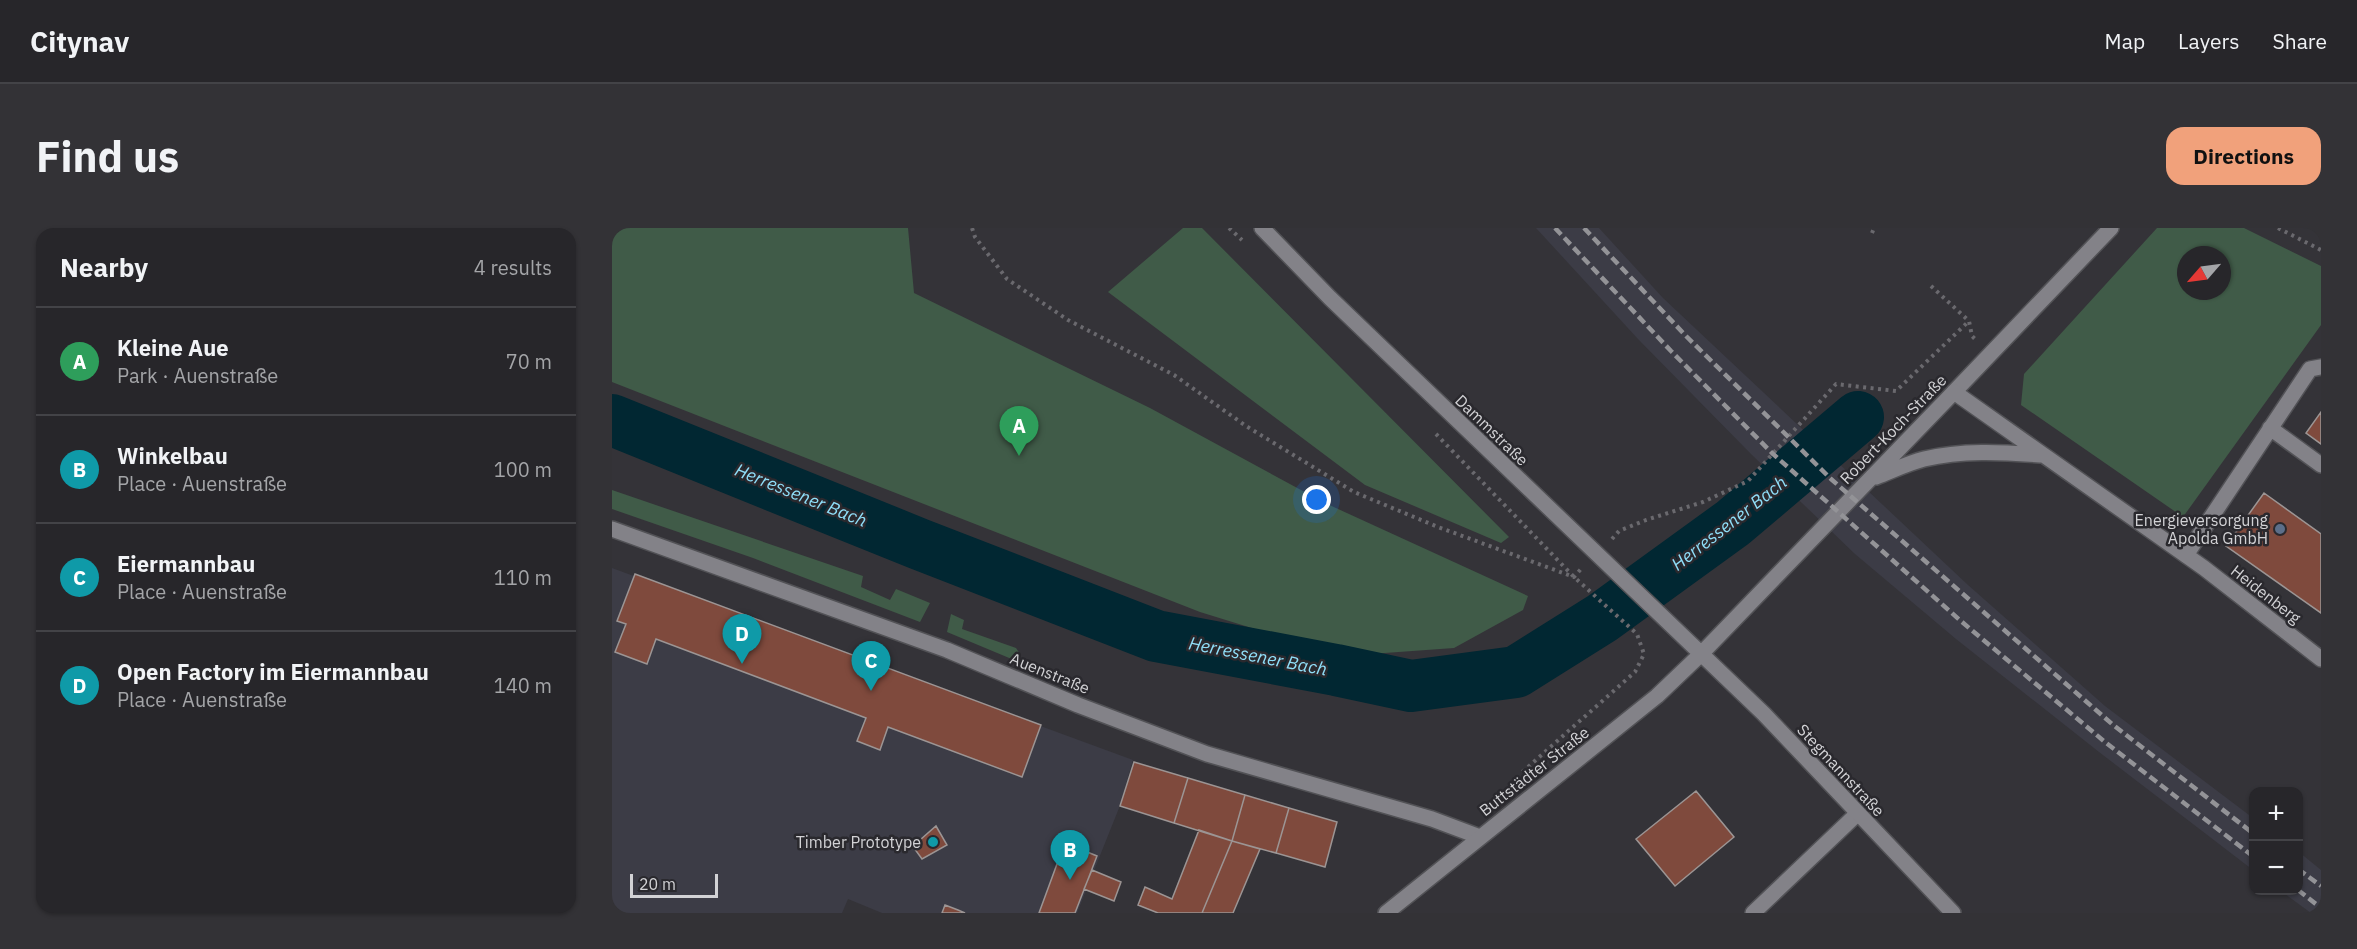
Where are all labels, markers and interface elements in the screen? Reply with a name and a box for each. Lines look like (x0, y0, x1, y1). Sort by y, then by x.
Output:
text: Citynav (30, 23, 129, 60)
text: Map (2105, 27, 2145, 55)
text: Layers (2178, 27, 2240, 55)
text: Share (2273, 27, 2327, 55)
button: Directions (2166, 127, 2321, 185)
text: Find us (36, 129, 179, 184)
north arrow (2177, 246, 2231, 300)
text: Nearby (60, 250, 148, 284)
text: 4 results (474, 254, 552, 281)
text: Kleine Aue (117, 333, 229, 362)
text: A (73, 348, 86, 375)
text: 70 m (506, 348, 552, 375)
text: Park · Auenstraße (117, 362, 278, 389)
street label: Robert-Koch-Straße (1835, 370, 1951, 488)
street label: Dammstraße (1451, 390, 1533, 470)
pin: A (1000, 406, 1038, 456)
text: Winkelbau (117, 441, 228, 470)
text: B (73, 456, 86, 483)
text: 100 m (494, 456, 552, 483)
water label: Herressener Bach (732, 458, 870, 532)
text: Place · Auenstraße (117, 470, 287, 497)
water label: Herressener Bach (1667, 471, 1791, 575)
your location (1302, 485, 1331, 514)
place label: Energieversorgung Apolda GmbH (2135, 510, 2269, 548)
marker: Energieversorgung Apolda GmbH (2273, 522, 2287, 536)
text: Eiermannbau (117, 549, 255, 578)
street label: Heidenberg (2227, 560, 2305, 628)
text: C (73, 564, 86, 591)
text: 110 m (494, 564, 552, 591)
text: Place · Auenstraße (117, 578, 287, 605)
pin: D (722, 614, 762, 664)
water label: Herressener Bach (1187, 631, 1329, 681)
pin: C (852, 642, 890, 691)
street label: Auenstraße (1007, 648, 1093, 698)
text: Open Factory im Eiermannbau (117, 657, 429, 686)
text: D (73, 672, 86, 699)
text: 140 m (494, 672, 552, 699)
text: Place · Auenstraße (117, 686, 287, 713)
street label: Stegmannstraße (1793, 719, 1889, 821)
street label: Buttstädter Straße (1475, 722, 1593, 820)
map controls (2249, 787, 2303, 895)
button: + (2249, 787, 2303, 841)
pin: B (1050, 830, 1090, 880)
place label: Timber Prototype (796, 832, 921, 852)
marker: Timber Prototype (926, 835, 940, 849)
button: − (2249, 841, 2303, 895)
scale bar (630, 871, 718, 898)
text: 20 m (639, 874, 676, 894)

